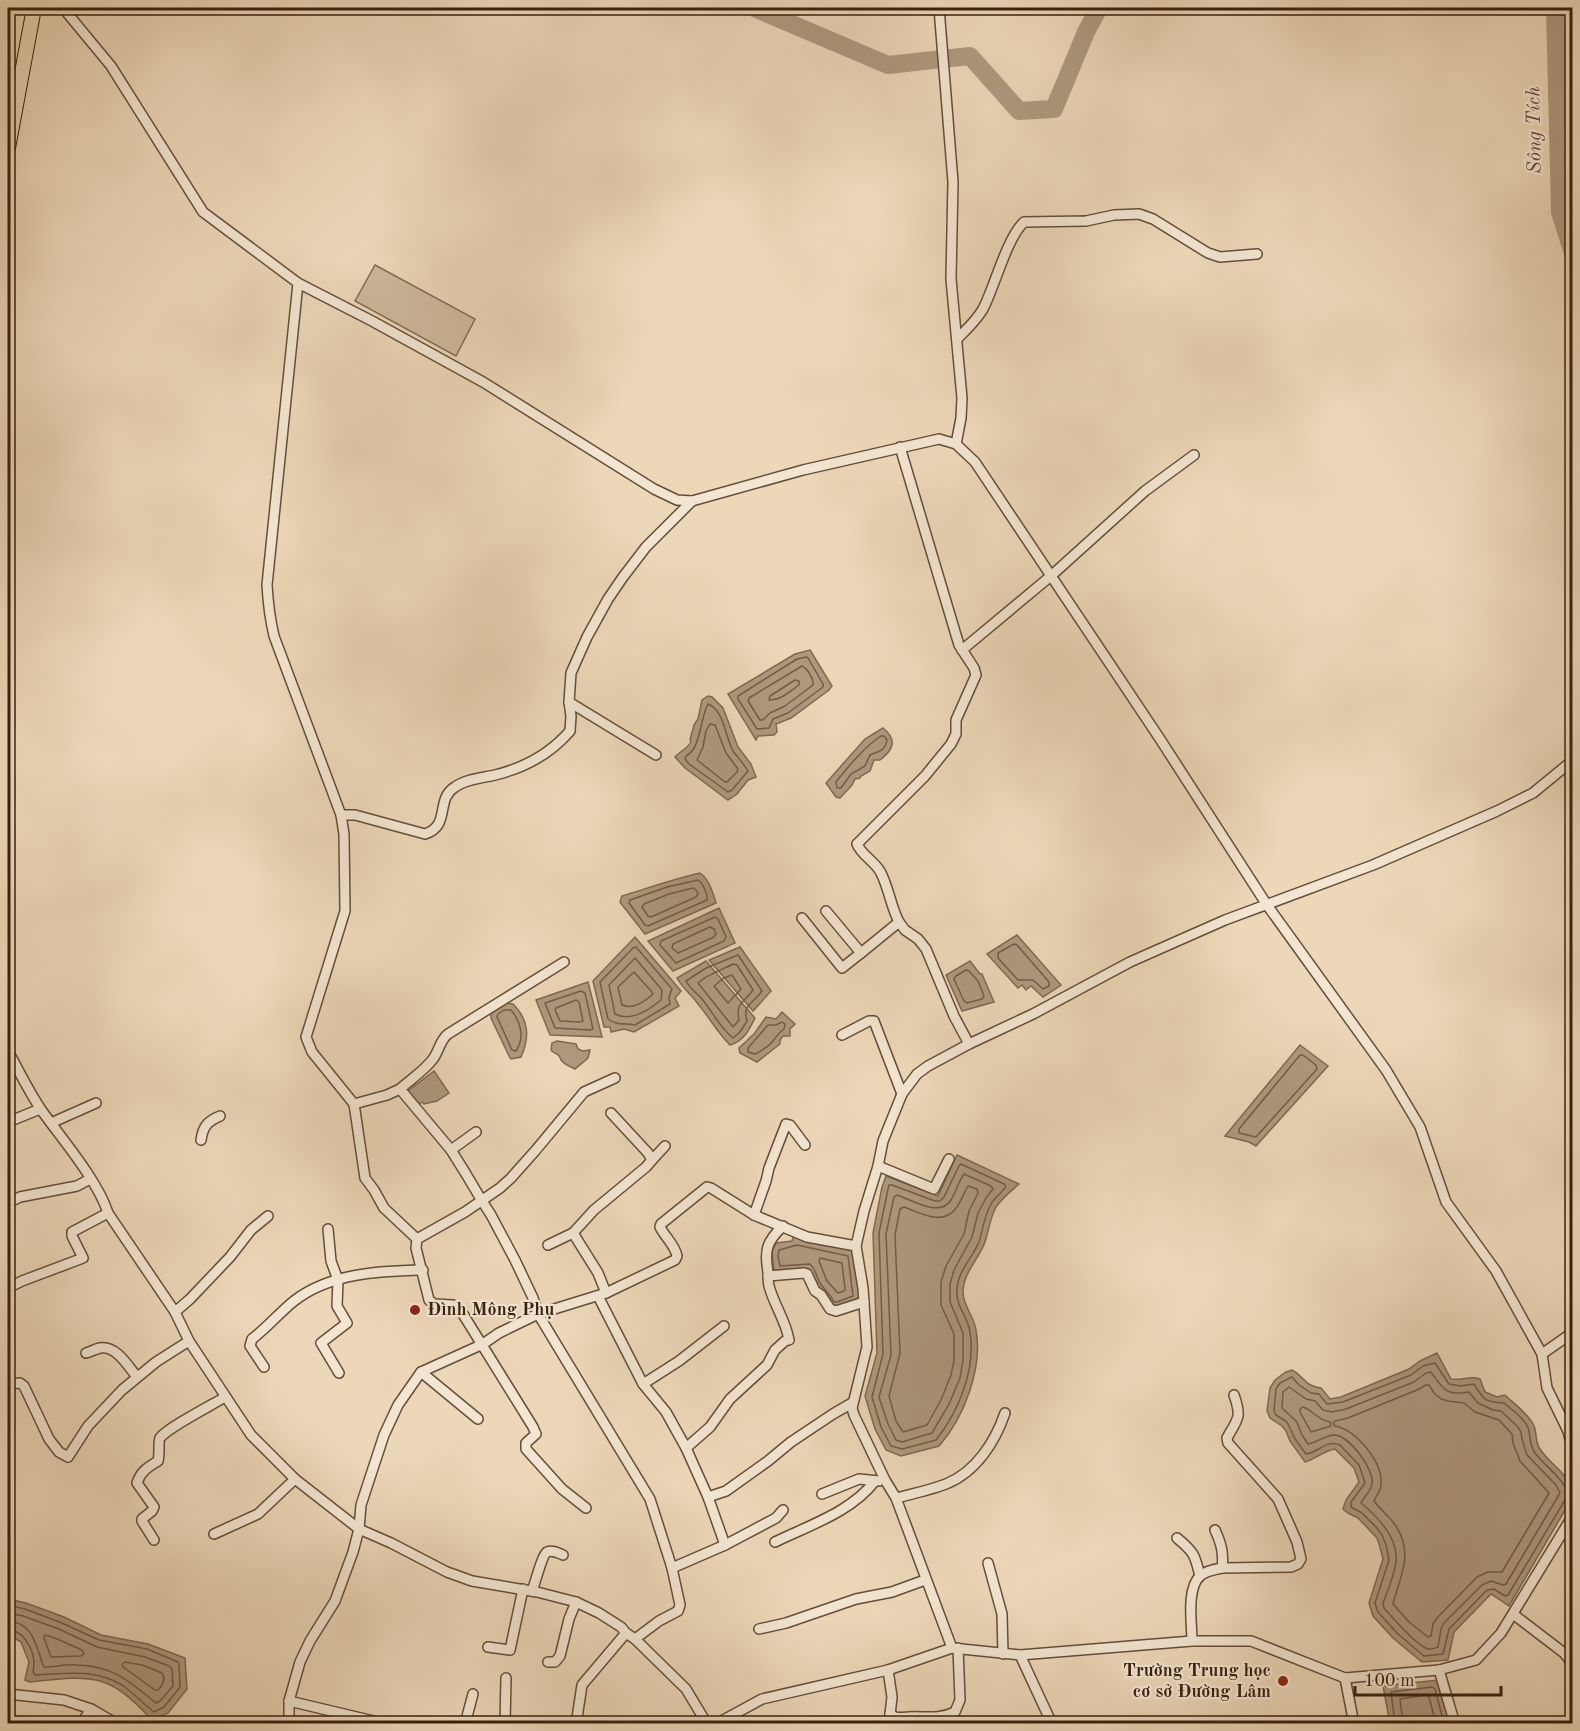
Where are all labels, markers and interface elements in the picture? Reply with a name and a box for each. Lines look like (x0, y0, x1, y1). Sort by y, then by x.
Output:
water label: Sông Tích (1524, 86, 1546, 174)
place label: Đình Mông Phụ (427, 1301, 554, 1319)
marker: Đình Mông Phụ (408, 1303, 422, 1317)
scale bar (1355, 1659, 1500, 1697)
place label: Trường Trung học cơ sở Đường Lâm (1123, 1662, 1271, 1701)
text: 100 m (1364, 1672, 1415, 1690)
marker: Trường Trung học cơ sở Đường Lâm (1276, 1674, 1290, 1688)

